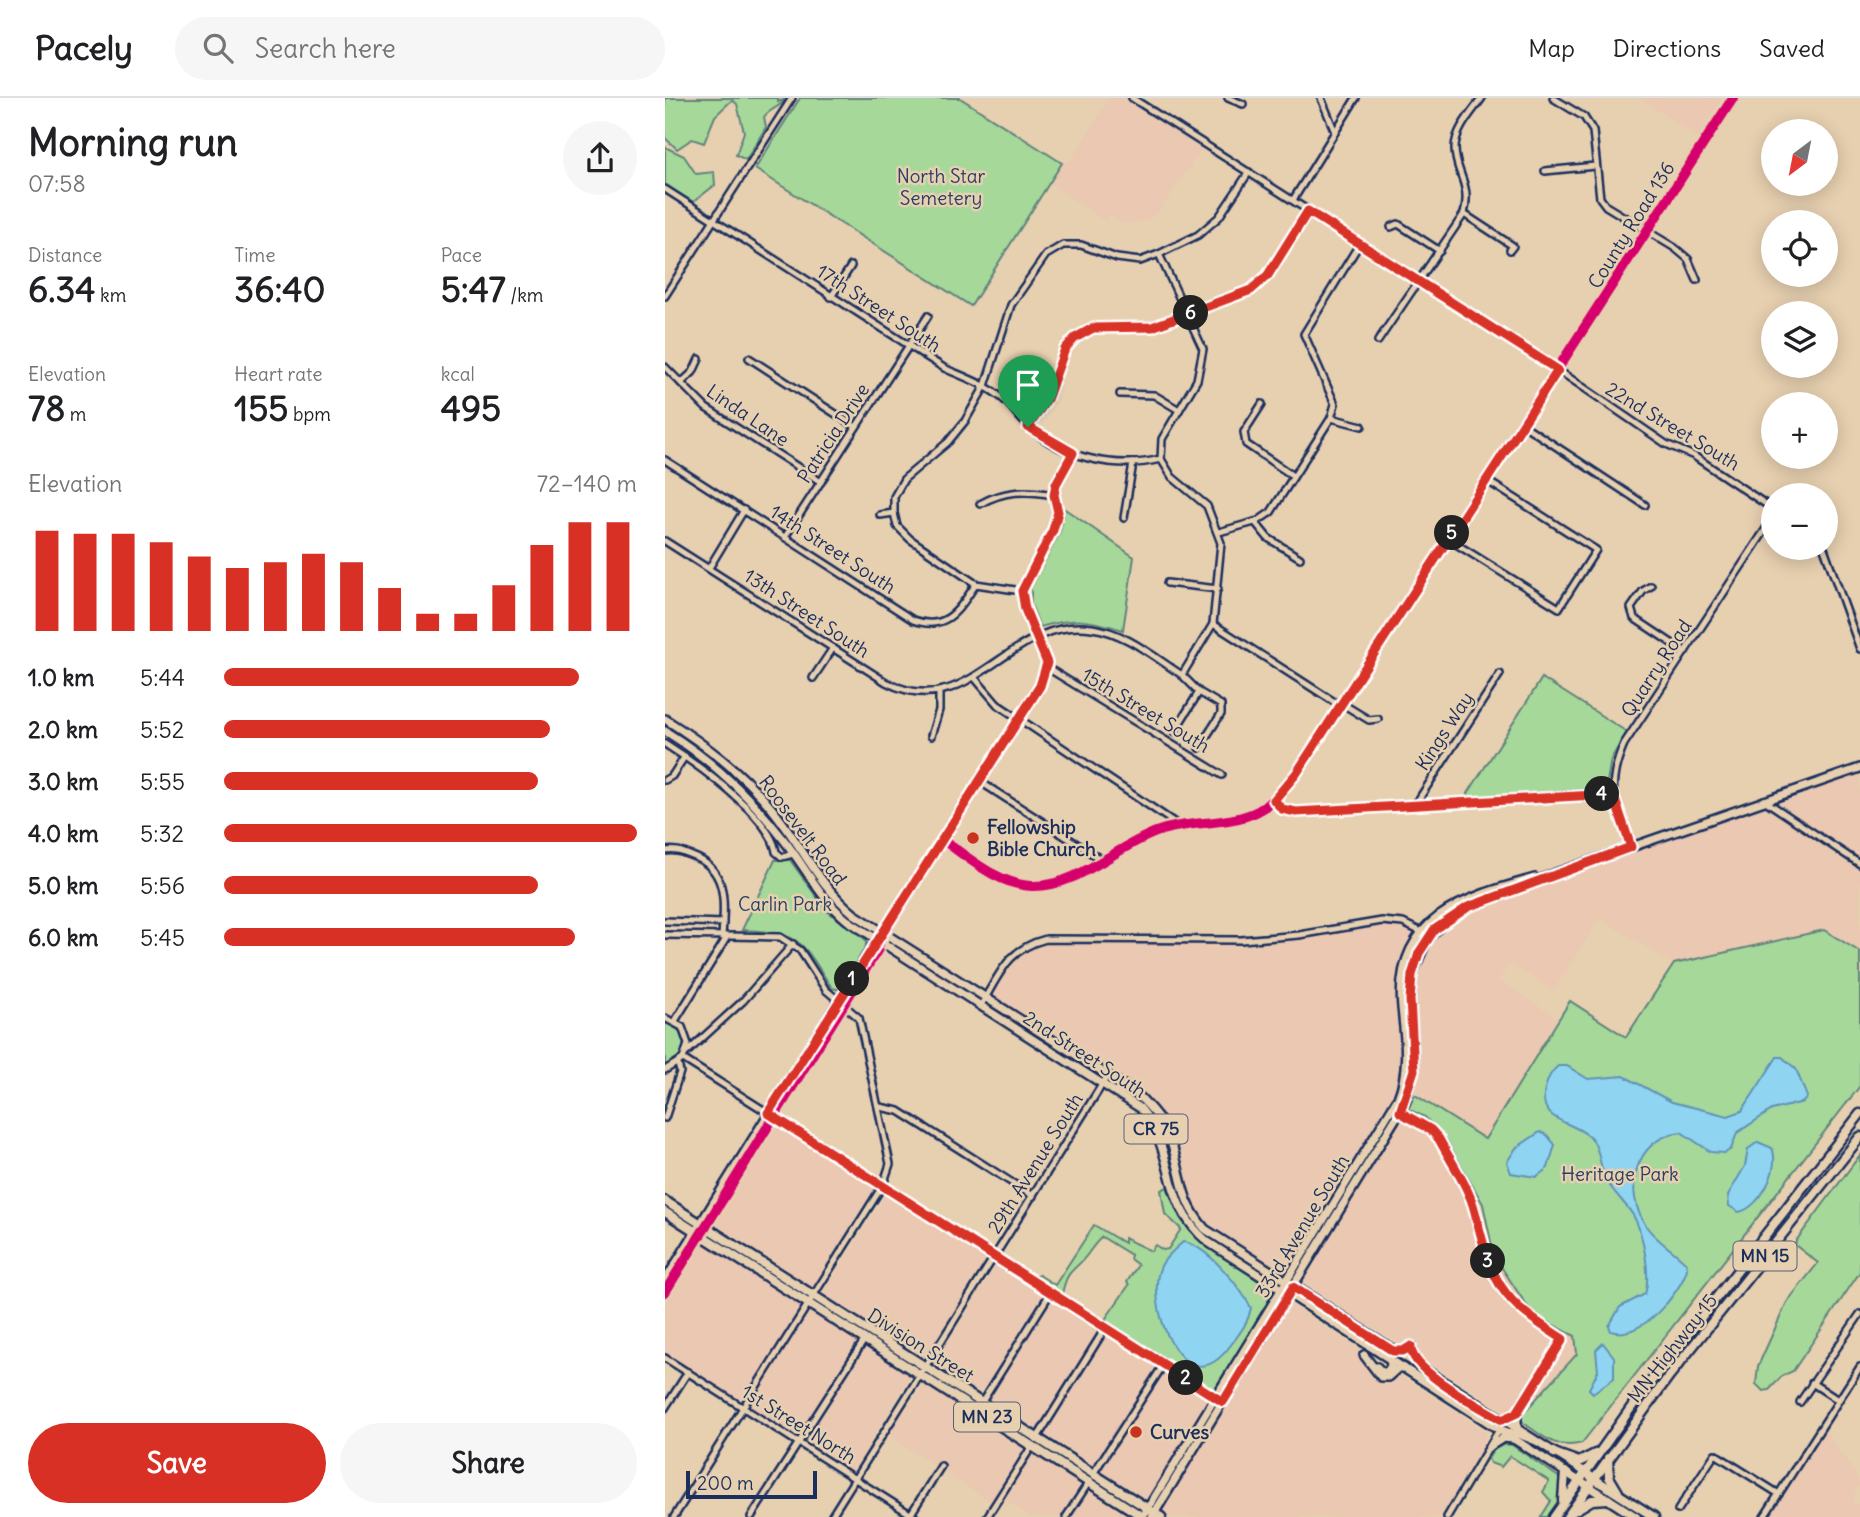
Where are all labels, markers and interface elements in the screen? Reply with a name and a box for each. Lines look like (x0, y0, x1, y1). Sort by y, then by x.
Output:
search box (175, 17, 665, 80)
text: Pacely (35, 27, 133, 69)
icon: search (199, 29, 237, 67)
text: Search here (255, 32, 396, 65)
text: Map (1528, 33, 1575, 63)
text: Directions (1613, 33, 1721, 63)
text: Saved (1759, 33, 1825, 63)
text: Morning run (28, 119, 238, 166)
north arrow (1761, 119, 1837, 196)
map controls (1761, 119, 1838, 560)
button: share (563, 121, 637, 195)
street label: County Road 136 (1582, 157, 1680, 293)
park label: North Star Semetery (897, 164, 986, 210)
text: 07:58 (28, 169, 86, 198)
button: locate (1761, 210, 1838, 287)
text: Distance (28, 243, 102, 267)
text: Time (234, 243, 275, 267)
text: Pace (441, 243, 482, 267)
street label: 17th Street South (812, 259, 946, 357)
text: 6.34 (28, 267, 96, 311)
text: 36:40 (234, 267, 326, 311)
text: 5:47 (441, 267, 506, 311)
text: km (96, 283, 126, 307)
text: /km (506, 283, 544, 307)
pin: 6 (1173, 296, 1209, 330)
text: 6 (1185, 300, 1196, 324)
button: layers (1761, 301, 1838, 378)
pin (998, 355, 1058, 427)
text: Elevation (28, 362, 106, 386)
text: Heart rate (234, 362, 322, 386)
text: kcal (441, 362, 475, 386)
icon: arrive (1009, 366, 1047, 404)
street label: 22nd Street South (1601, 376, 1745, 476)
street label: Patricia Drive (792, 378, 874, 488)
street label: Linda Lane (702, 379, 794, 451)
text: 78 (28, 386, 65, 430)
text: 155 (234, 386, 288, 430)
text: 495 (441, 386, 501, 430)
button: + (1761, 392, 1838, 469)
text: m (65, 402, 87, 426)
text: bpm (288, 402, 331, 426)
text: Elevation (28, 469, 122, 498)
text: 72–140 m (537, 469, 637, 498)
button: − (1761, 483, 1838, 560)
street label: 14th Street South (766, 499, 901, 599)
pin: 5 (1435, 516, 1469, 550)
text: 5 (1446, 520, 1457, 544)
street label: 13th Street South (740, 563, 874, 663)
street label: Quarry Road (1616, 615, 1696, 721)
street label: 15th Street South (1078, 662, 1214, 758)
text: 1.0 km (28, 663, 94, 692)
text: 5:44 (140, 663, 185, 692)
street label: Kings Way (1410, 687, 1478, 775)
text: 2.0 km (28, 715, 98, 744)
text: 5:52 (140, 715, 184, 744)
text: 3.0 km (28, 767, 98, 796)
text: 5:55 (140, 767, 185, 796)
street label: Roosevelt Road (754, 770, 852, 890)
pin: 4 (1585, 776, 1619, 812)
text: 4 (1596, 781, 1607, 805)
place label: Fellowship Bible Church (987, 815, 1096, 861)
text: 4.0 km (28, 819, 99, 848)
text: 5:32 (140, 819, 184, 848)
marker: Fellowship Bible Church (965, 830, 981, 846)
text: 5.0 km (28, 871, 99, 900)
text: 5:56 (140, 871, 185, 900)
park label: Carlin Park (738, 892, 832, 916)
text: 6.0 km (28, 923, 99, 952)
text: 5:45 (140, 923, 185, 952)
pin: 1 (835, 962, 869, 996)
text: 1 (848, 966, 855, 990)
street label: 2nd Street South (1019, 1005, 1151, 1103)
street label: 29th Avenue South (982, 1088, 1088, 1238)
road number: CR 75 (1125, 1114, 1187, 1144)
street label: 33rd Avenue South (1250, 1150, 1354, 1302)
park label: Heritage Park (1561, 1162, 1679, 1186)
road number: MN 15 (1733, 1241, 1797, 1270)
pin: 3 (1471, 1244, 1505, 1278)
text: 3 (1482, 1248, 1493, 1272)
street label: MN Highway 15 (1622, 1289, 1722, 1407)
street label: Division Street (863, 1303, 979, 1387)
pin: 2 (1169, 1360, 1203, 1396)
text: 2 (1180, 1365, 1191, 1389)
street label: 1st Street North (737, 1379, 861, 1469)
road number: MN 23 (954, 1402, 1020, 1432)
place label: Curves (1150, 1420, 1210, 1444)
button: Save (28, 1423, 326, 1503)
button: Share (340, 1423, 637, 1503)
marker: Curves (1128, 1424, 1144, 1440)
scale bar (686, 1468, 817, 1500)
text: 200 m (697, 1471, 754, 1495)

